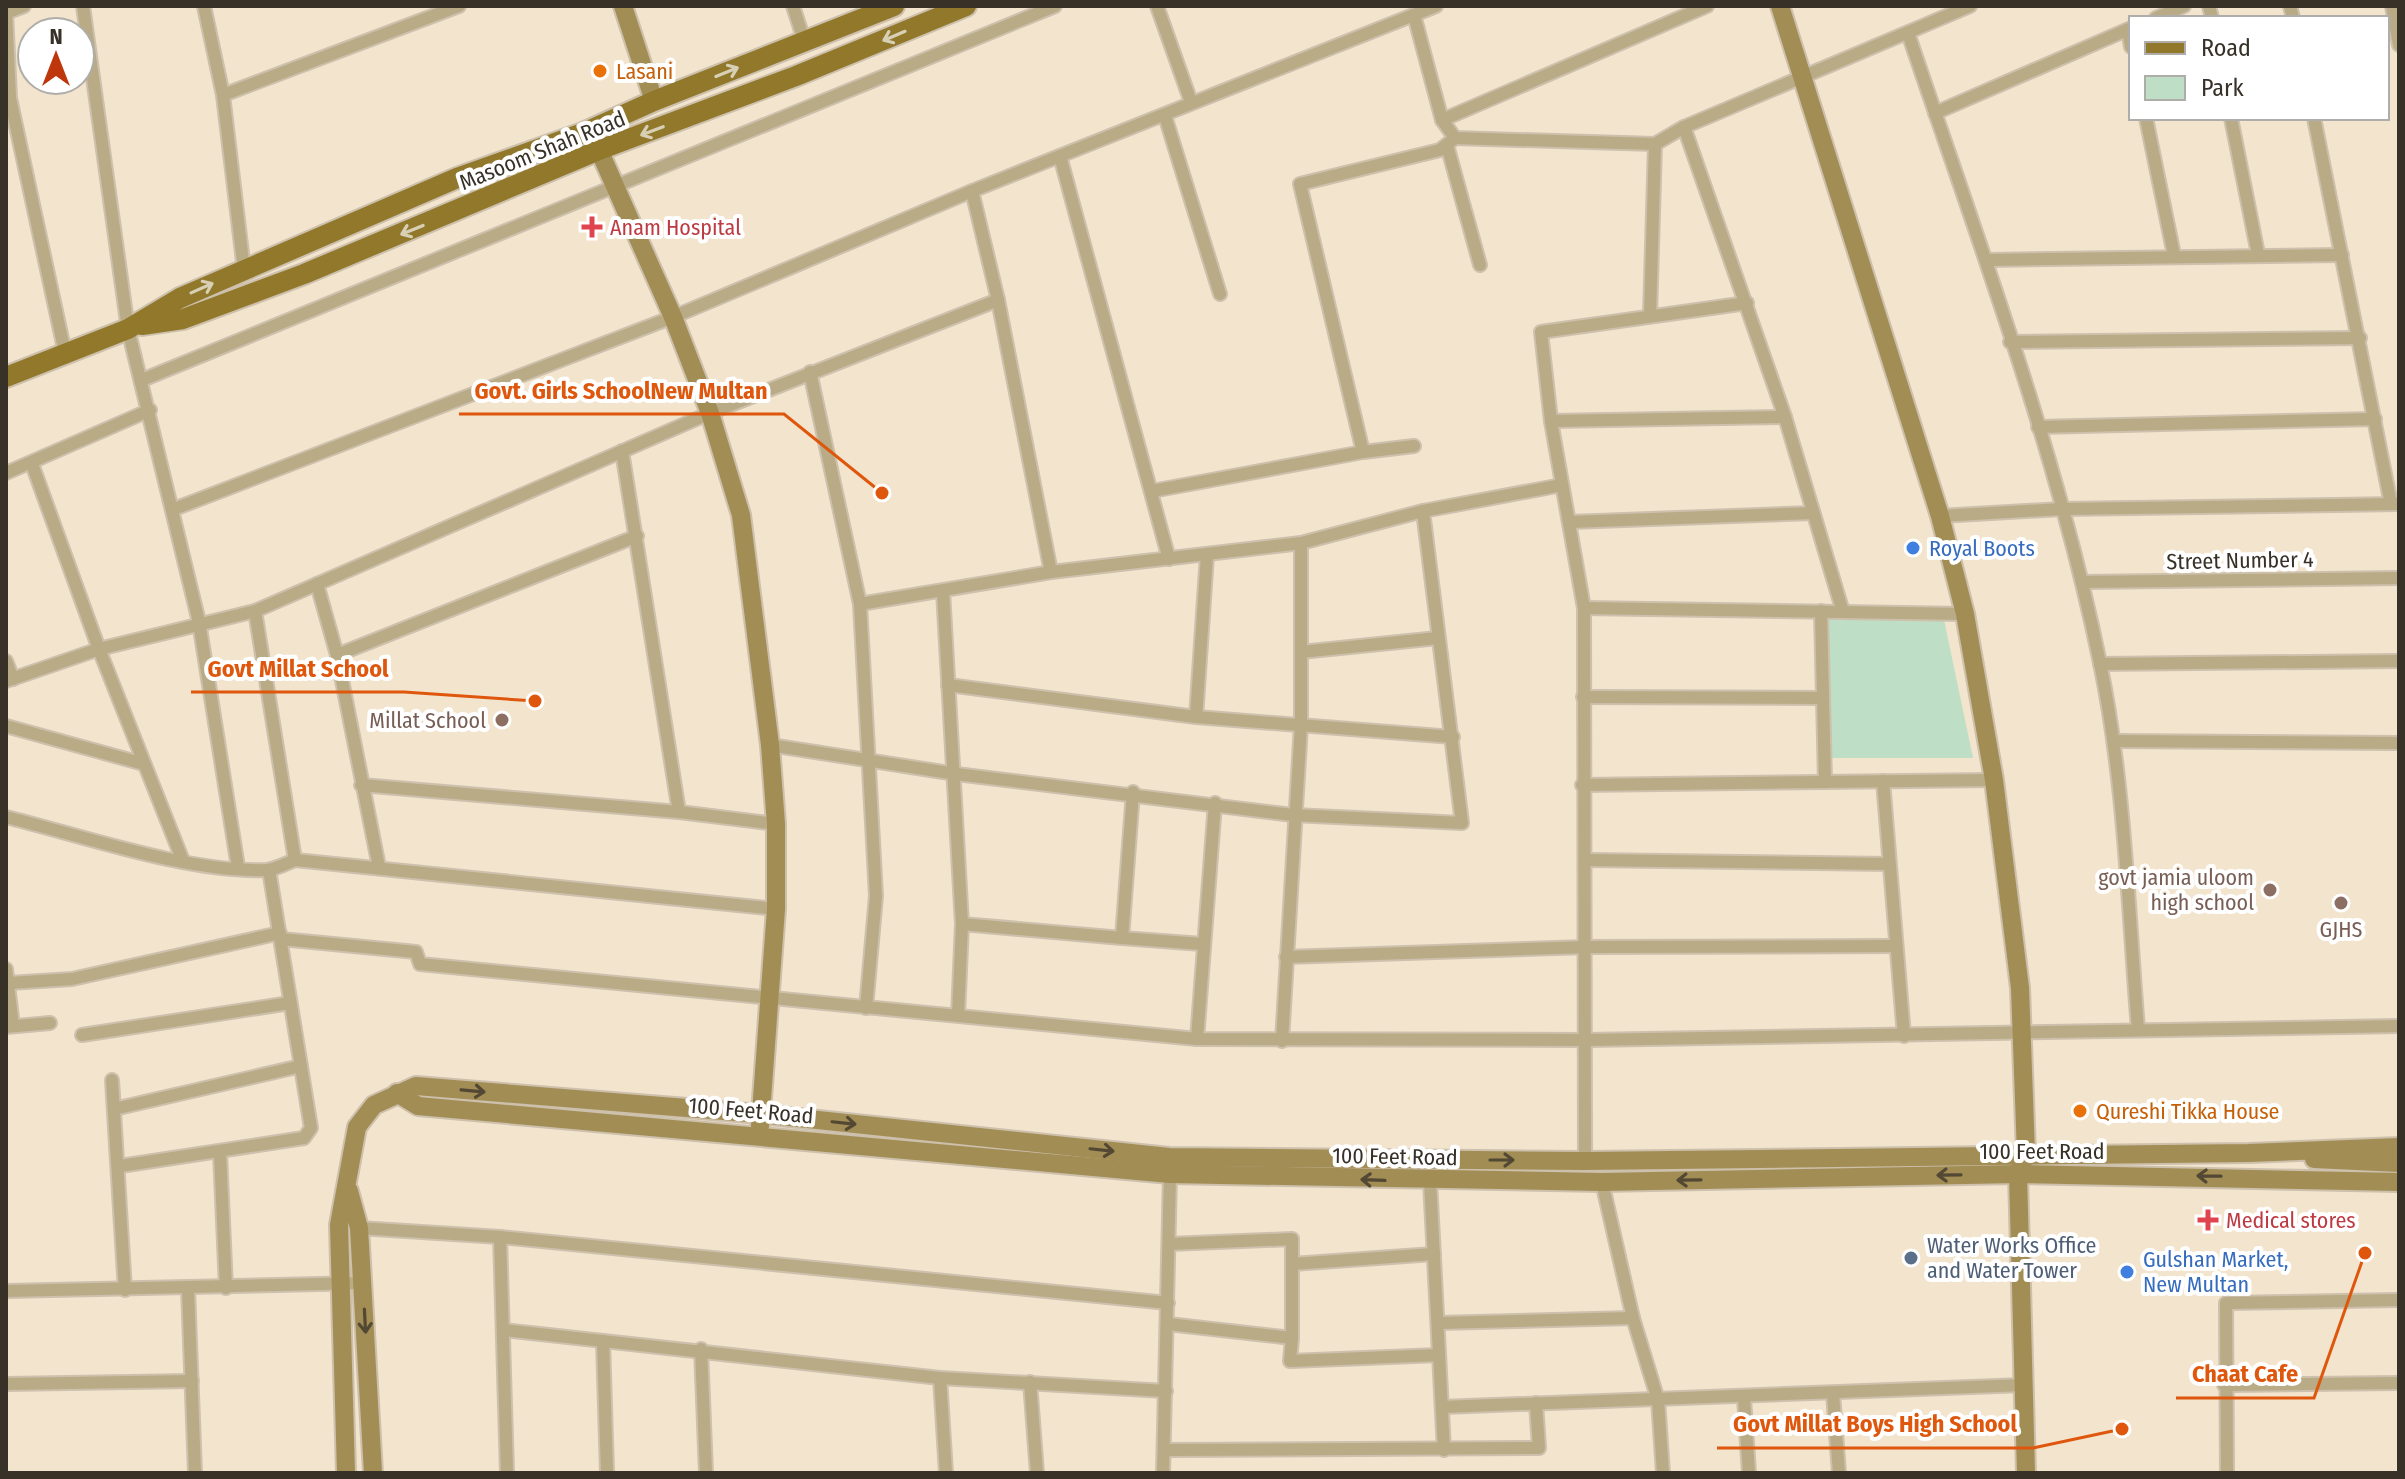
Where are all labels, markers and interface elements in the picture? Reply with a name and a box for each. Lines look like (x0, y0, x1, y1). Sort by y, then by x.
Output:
north arrow (16, 16, 96, 96)
legend (2129, 16, 2389, 120)
text: N (49, 23, 63, 50)
one-way arrow (882, 29, 907, 44)
text: Road (2201, 34, 2251, 62)
place label: Lasani (616, 58, 673, 85)
marker: Lasani (591, 62, 609, 80)
one-way arrow (714, 64, 739, 78)
text: Park (2201, 74, 2244, 102)
street label: Masoom Shah Road (455, 105, 629, 196)
one-way arrow (640, 125, 665, 139)
place label: Anam Hospital (610, 214, 741, 241)
marker: Anam Hospital (581, 216, 603, 238)
one-way arrow (400, 223, 424, 238)
one-way arrow (190, 280, 214, 295)
callout: Govt. Girls SchoolNew Multan (459, 366, 784, 414)
text: Govt. Girls SchoolNew Multan (474, 377, 768, 405)
place label: Royal Boots (1929, 535, 2035, 562)
marker: Royal Boots (1904, 539, 1922, 557)
street label: Street Number 4 (2166, 546, 2314, 575)
callout: Govt Millat School (191, 644, 404, 692)
text: Govt Millat School (207, 655, 389, 683)
place label: Millat School (369, 707, 486, 734)
marker: Millat School (493, 711, 511, 729)
place label: govt jamia uloom high school (2098, 864, 2254, 916)
marker: govt jamia uloom high school (2261, 881, 2279, 899)
marker: GJHS (2332, 894, 2350, 912)
place label: GJHS (2320, 916, 2362, 943)
one-way arrow (459, 1084, 486, 1099)
street label: 100 Feet Road (687, 1092, 815, 1129)
place label: Qureshi Tikka House (2096, 1098, 2279, 1125)
marker: Qureshi Tikka House (2071, 1102, 2089, 1120)
one-way arrow (830, 1116, 857, 1131)
street label: 100 Feet Road (1979, 1138, 2105, 1165)
street label: 100 Feet Road (1332, 1142, 1458, 1171)
one-way arrow (1089, 1143, 1115, 1158)
one-way arrow (1488, 1152, 1515, 1168)
one-way arrow (1936, 1167, 1963, 1183)
one-way arrow (2196, 1168, 2223, 1184)
one-way arrow (1360, 1172, 1387, 1187)
one-way arrow (1676, 1173, 1703, 1188)
place label: Medical stores (2226, 1207, 2356, 1234)
marker: Medical stores (2197, 1209, 2219, 1231)
place label: Water Works Office and Water Tower (1927, 1232, 2096, 1284)
place label: Gulshan Market, New Multan (2143, 1246, 2288, 1298)
marker: Water Works Office and Water Tower (1902, 1249, 1920, 1267)
marker: Gulshan Market, New Multan (2118, 1263, 2136, 1281)
one-way arrow (357, 1307, 372, 1334)
callout: Chaat Cafe (2176, 1350, 2314, 1398)
text: Chaat Cafe (2192, 1360, 2298, 1388)
callout: Govt Millat Boys High School (1717, 1400, 2033, 1448)
text: Govt Millat Boys High School (1733, 1410, 2017, 1438)

